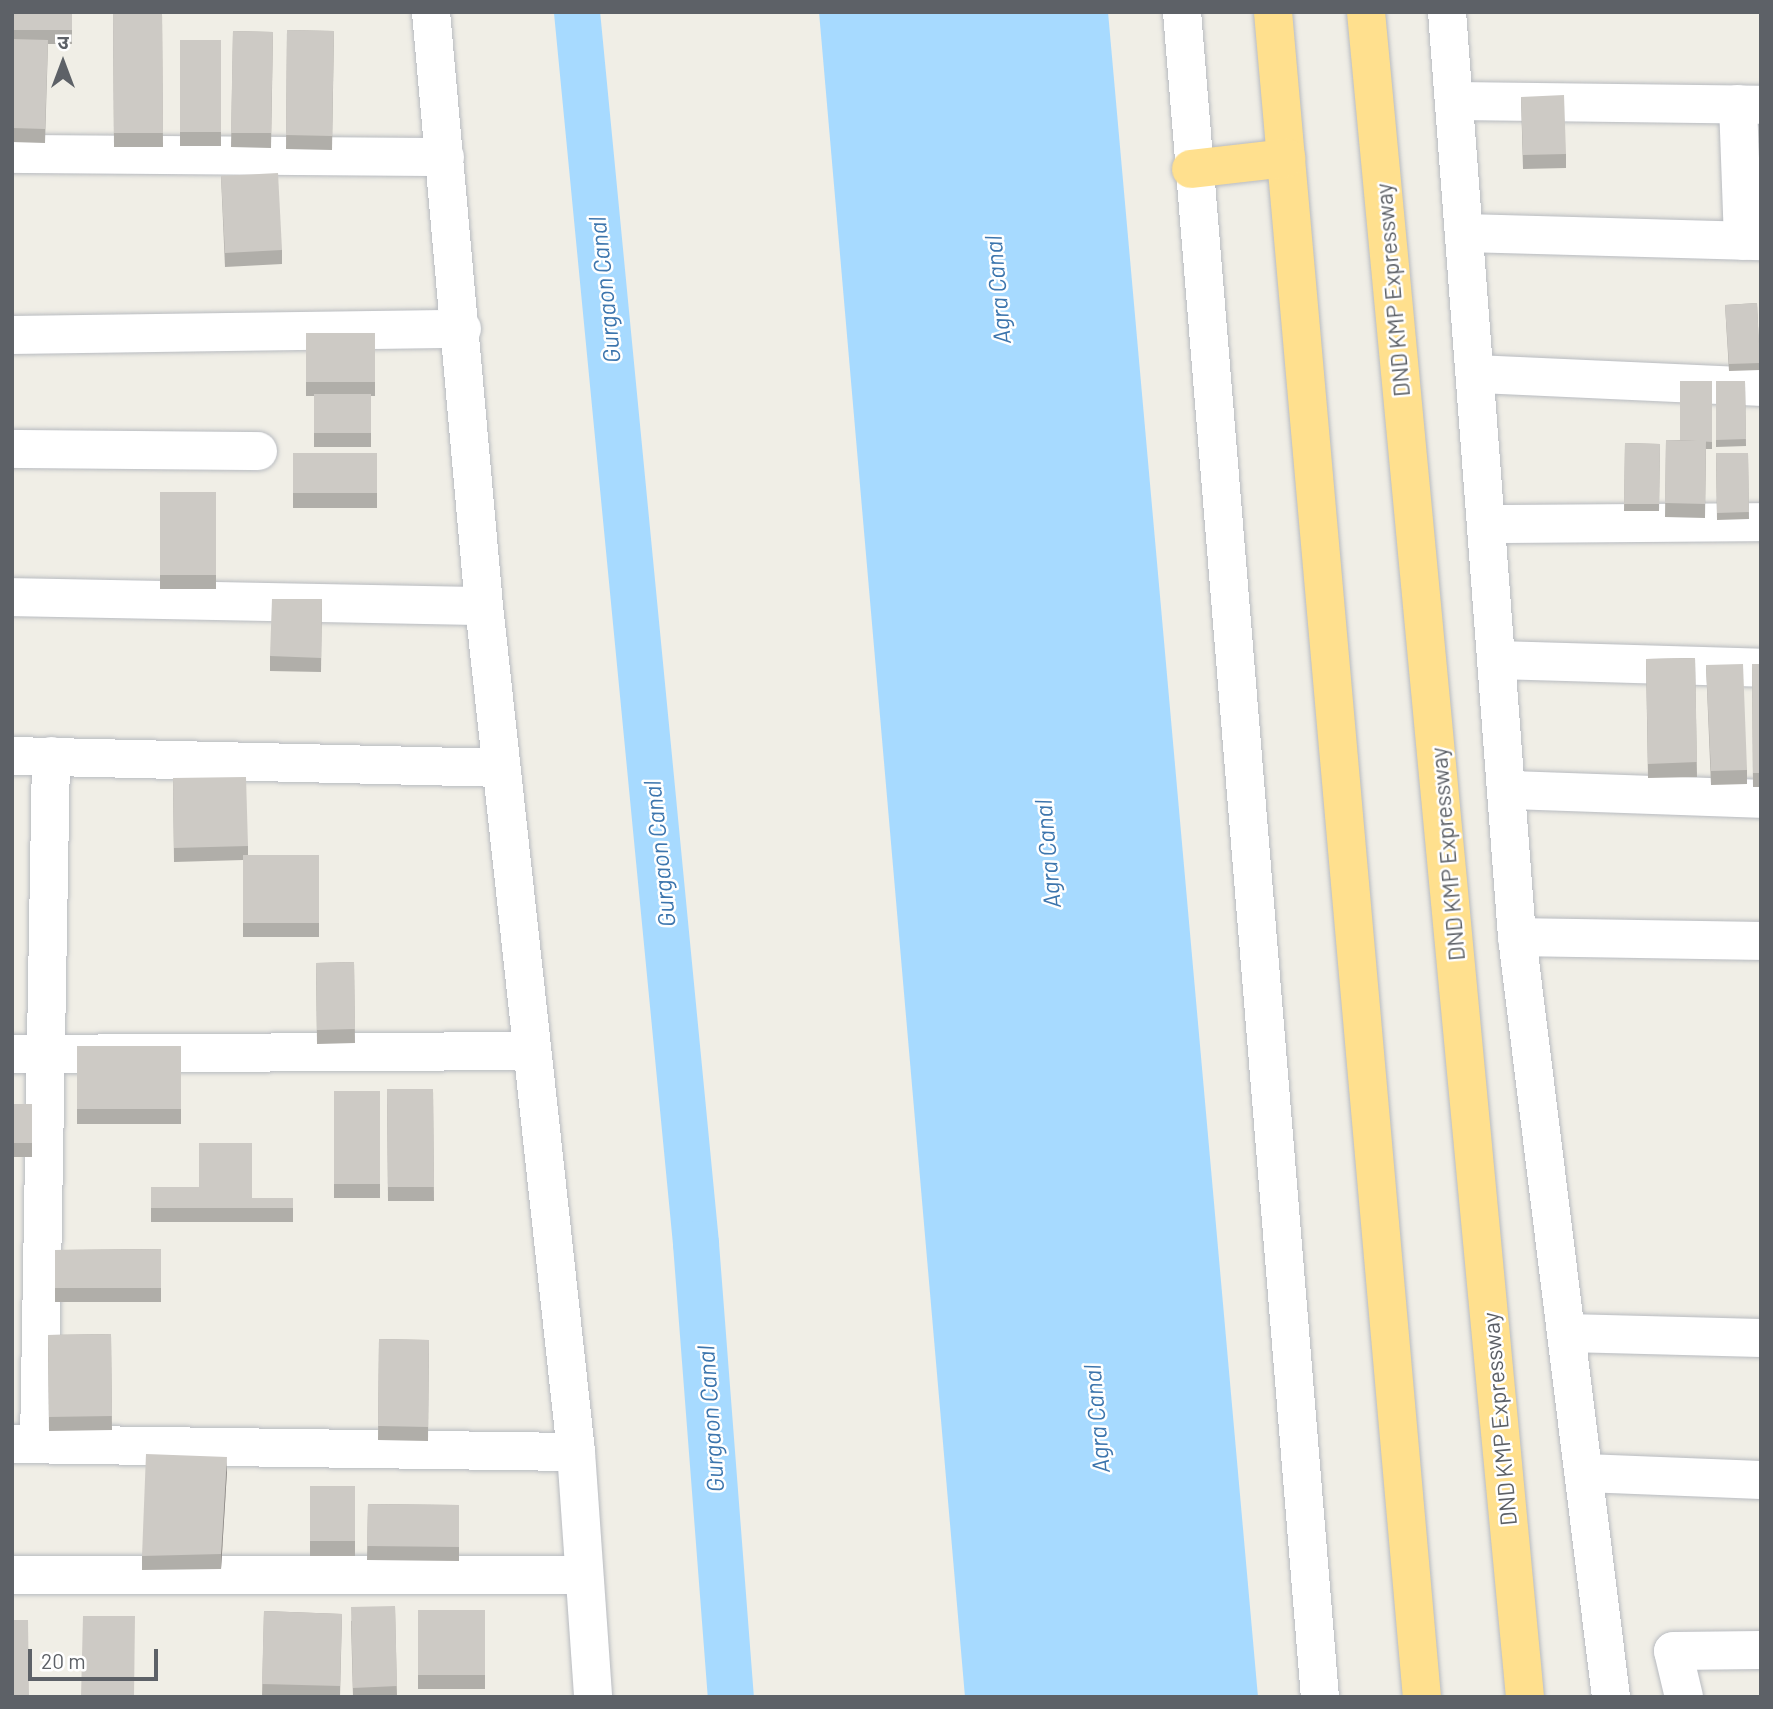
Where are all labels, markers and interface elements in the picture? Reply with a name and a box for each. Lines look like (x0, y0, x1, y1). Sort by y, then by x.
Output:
north arrow (28, 28, 98, 98)
text: उ (57, 30, 69, 53)
street label: DND KMP Expressway (1369, 182, 1415, 398)
water label: Gurgaon Canal (582, 215, 626, 365)
water label: Agra Canal (978, 235, 1016, 345)
street label: DND KMP Expressway (1424, 746, 1470, 962)
water label: Gurgaon Canal (637, 779, 681, 929)
water label: Agra Canal (1028, 799, 1066, 909)
street label: DND KMP Expressway (1476, 1311, 1522, 1527)
water label: Gurgaon Canal (691, 1345, 729, 1493)
water label: Agra Canal (1077, 1364, 1115, 1474)
scale bar (32, 1636, 161, 1680)
text: 20 m (41, 1648, 86, 1673)

